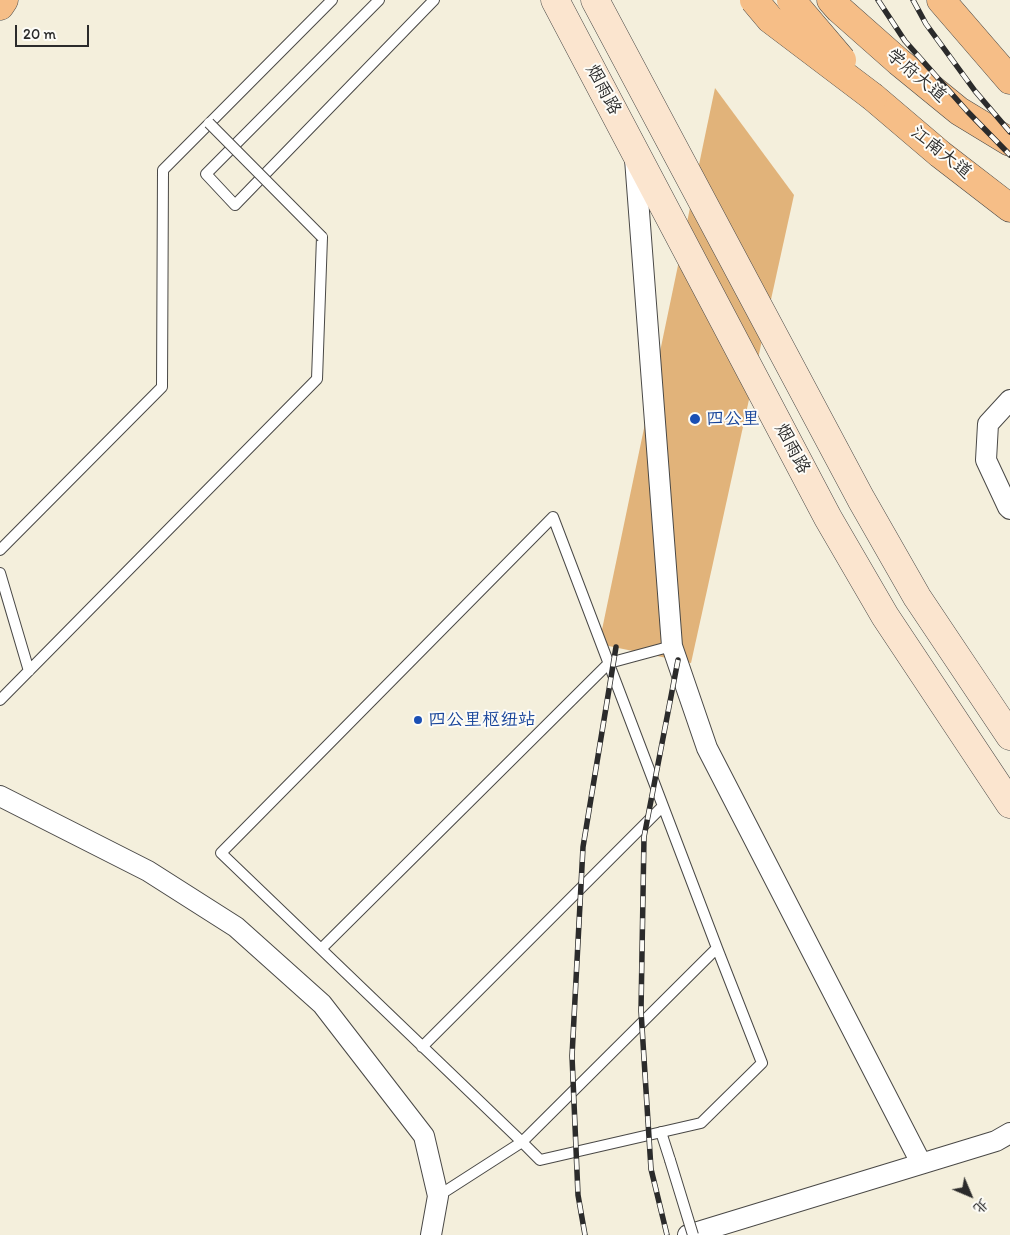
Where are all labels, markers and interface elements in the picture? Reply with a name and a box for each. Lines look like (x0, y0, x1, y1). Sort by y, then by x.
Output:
scale bar (18, 15, 91, 47)
text: 20 m (23, 25, 56, 43)
street label: 学府大道 (881, 45, 951, 107)
street label: 烟雨路 (581, 61, 625, 119)
street label: 江南大道 (906, 122, 976, 184)
place label: 四公里 (706, 408, 760, 430)
marker: 四公里 (688, 412, 702, 426)
street label: 烟雨路 (770, 420, 814, 478)
place label: 四公里枢纽站 (428, 709, 536, 731)
marker: 四公里枢纽站 (412, 714, 424, 726)
north arrow (945, 1170, 995, 1220)
text: 北 (970, 1195, 992, 1217)

